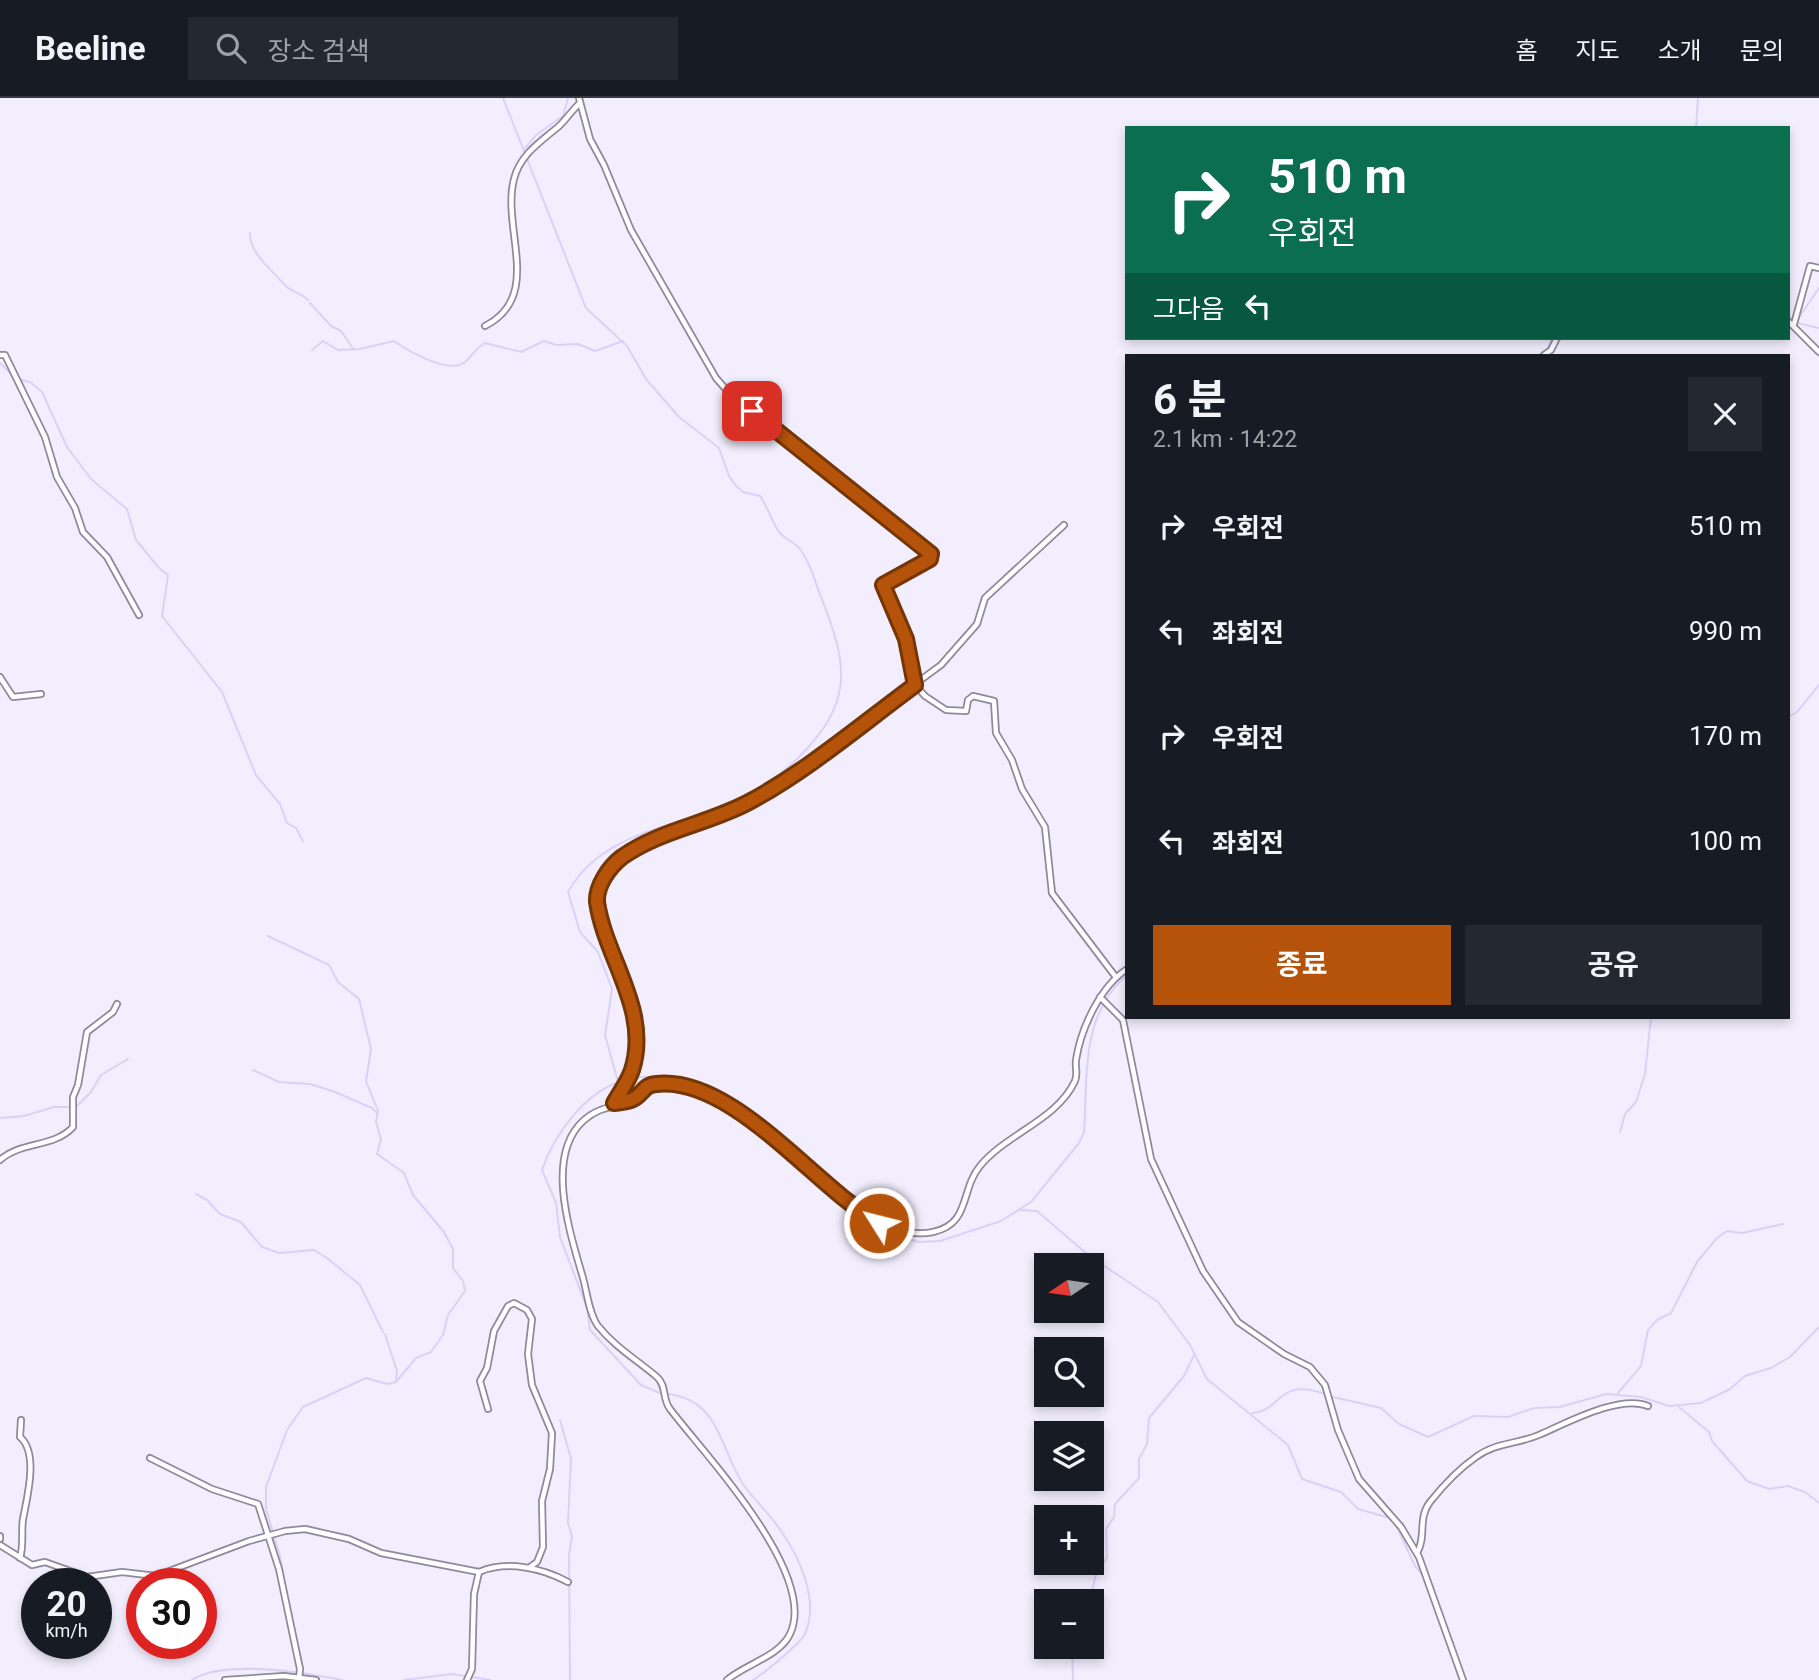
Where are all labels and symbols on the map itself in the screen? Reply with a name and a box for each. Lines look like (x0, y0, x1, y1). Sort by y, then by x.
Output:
pin (722, 381, 782, 441)
position arrow (842, 1186, 916, 1260)
north arrow (1034, 1253, 1104, 1323)
speed limit sign: 30 (126, 1568, 217, 1659)

